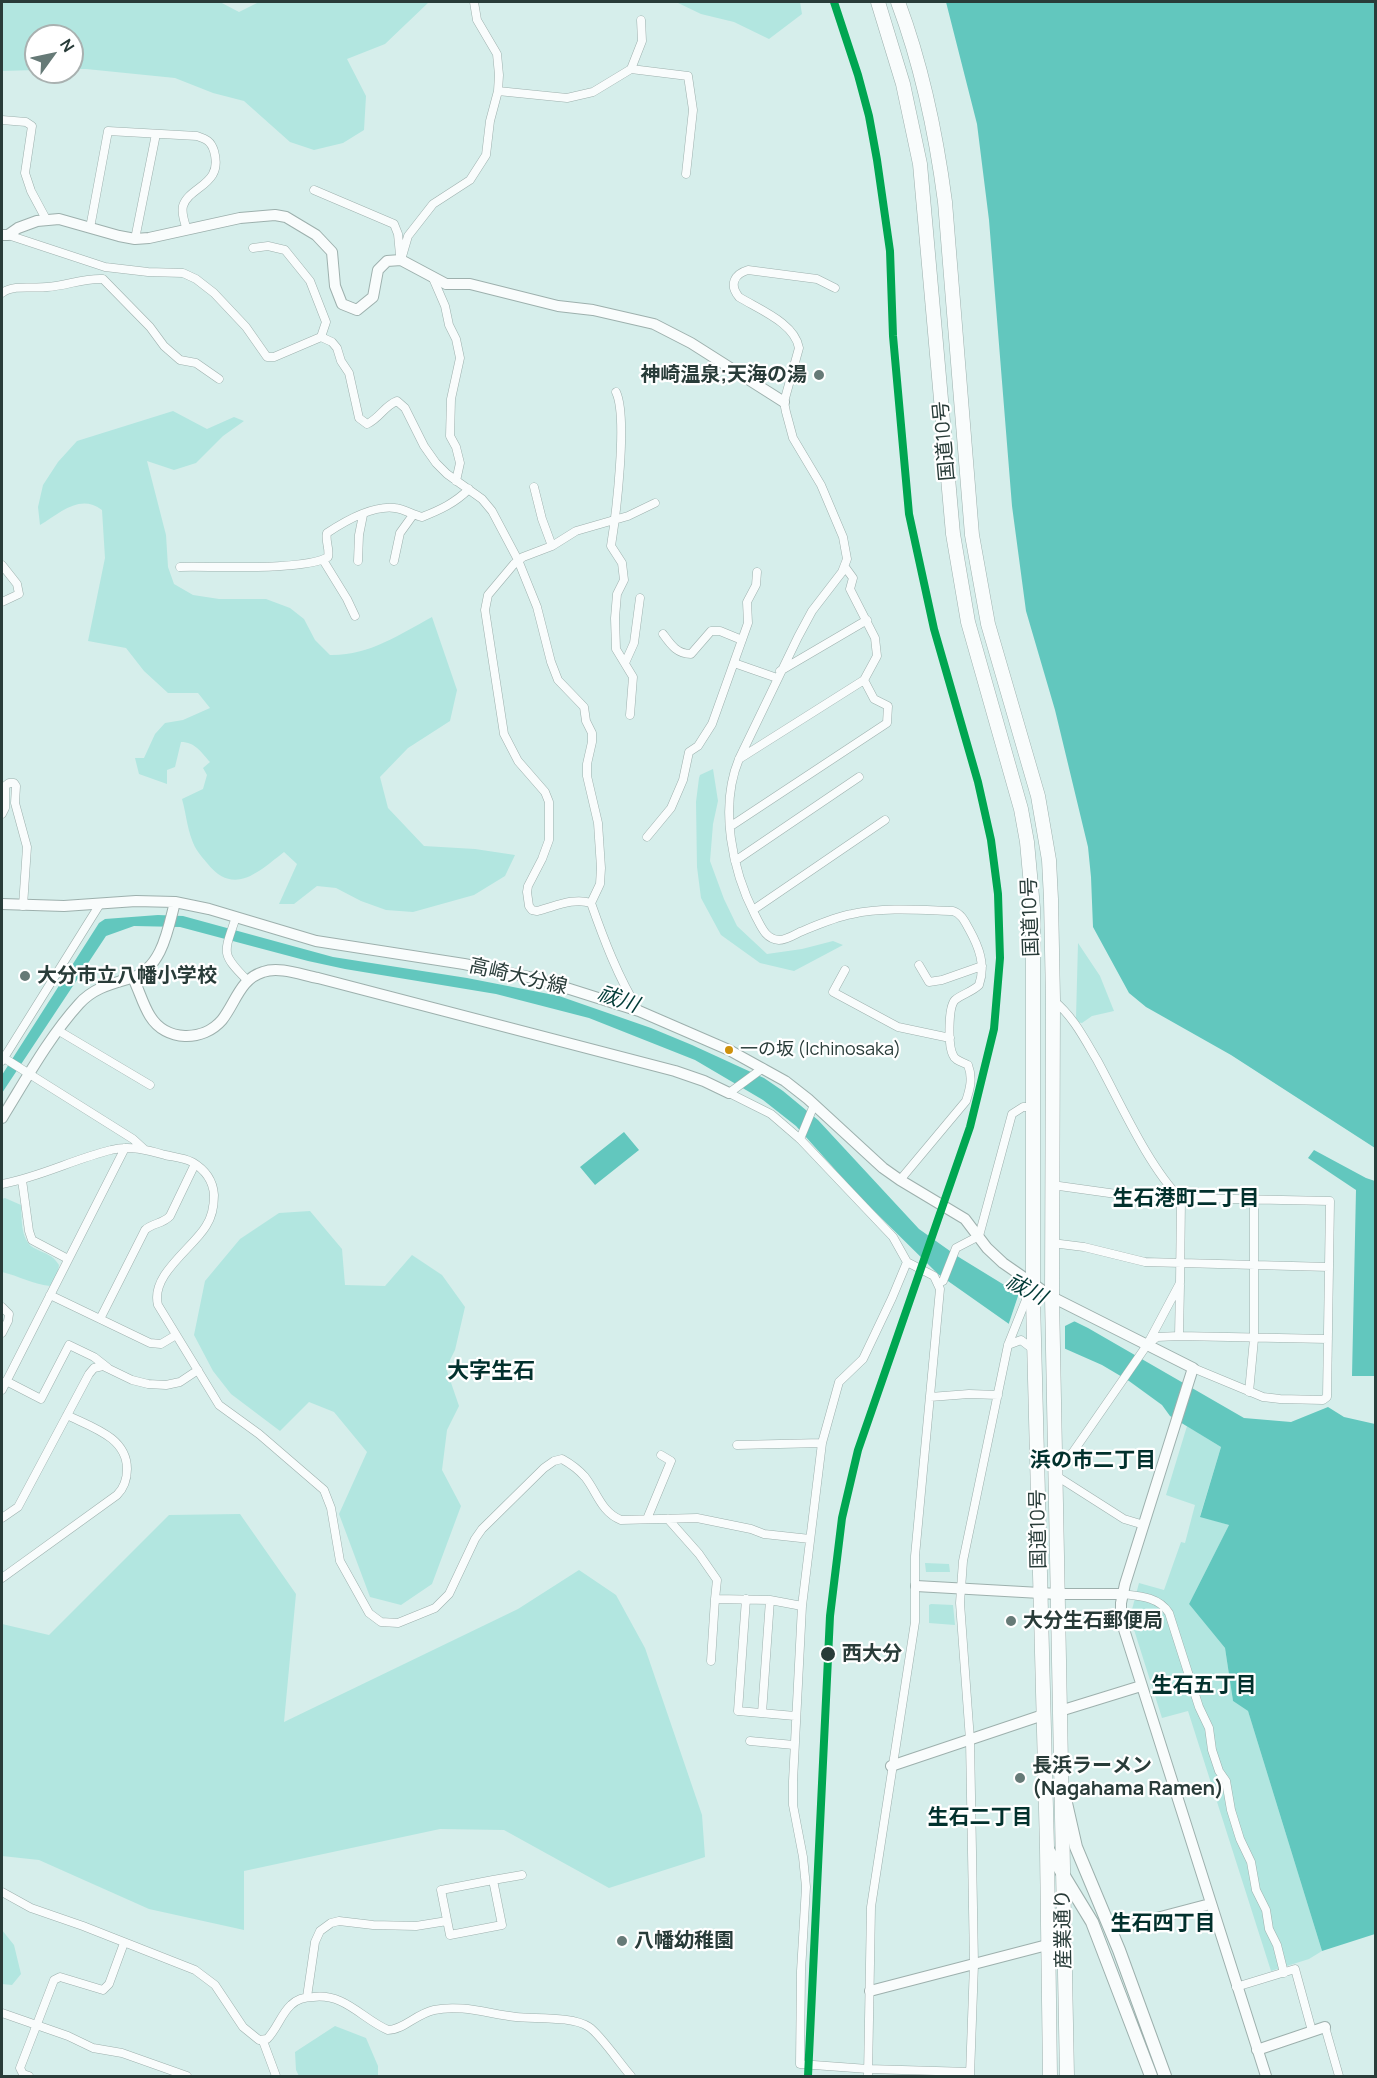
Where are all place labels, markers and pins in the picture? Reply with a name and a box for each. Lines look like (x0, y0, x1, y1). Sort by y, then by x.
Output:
place label: 神崎温泉;天海の湯 (640, 363, 807, 387)
marker: 神崎温泉;天海の湯 (812, 368, 826, 382)
place label: 大分市立八幡小学校 (37, 964, 217, 988)
marker: 大分市立八幡小学校 (18, 969, 32, 983)
place label: 一の坂 (Ichinosaka) (740, 1039, 901, 1061)
marker: 一の坂 (Ichinosaka) (723, 1044, 735, 1056)
place label: 大分生石郵便局 (1023, 1609, 1163, 1633)
marker: 大分生石郵便局 (1004, 1614, 1018, 1628)
place label: 西大分 (842, 1642, 902, 1666)
marker: 西大分 (819, 1645, 837, 1663)
place label: 長浜ラーメン (Nagahama Ramen) (1032, 1754, 1224, 1801)
marker: 長浜ラーメン (Nagahama Ramen) (1013, 1771, 1027, 1785)
place label: 八幡幼稚園 (634, 1929, 734, 1953)
marker: 八幡幼稚園 (615, 1934, 629, 1948)

